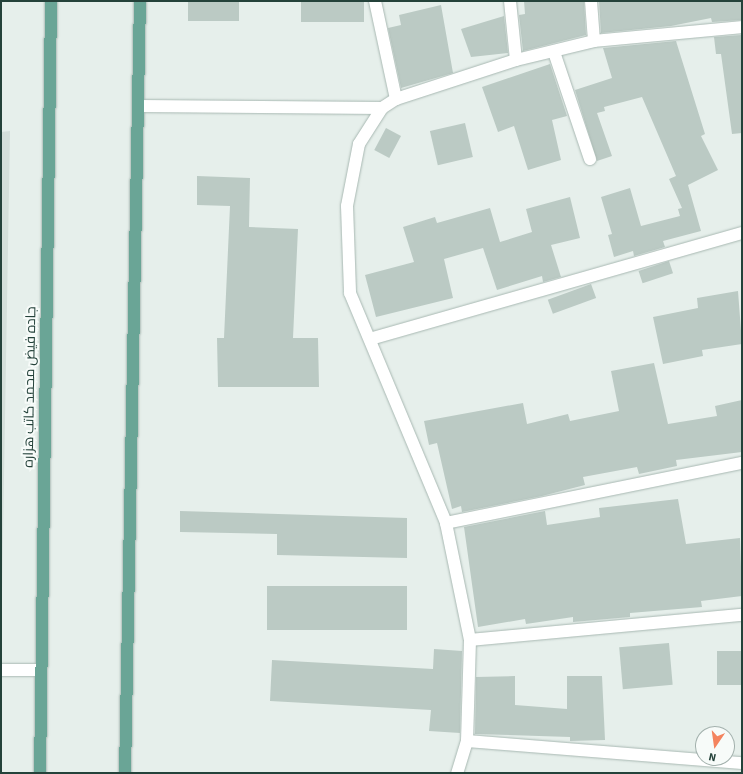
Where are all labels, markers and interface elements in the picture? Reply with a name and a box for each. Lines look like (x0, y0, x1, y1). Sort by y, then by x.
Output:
street label: جاده فیض محمد کاتب هزاره (20, 306, 40, 468)
north arrow (695, 726, 735, 766)
text: N (707, 749, 718, 765)

